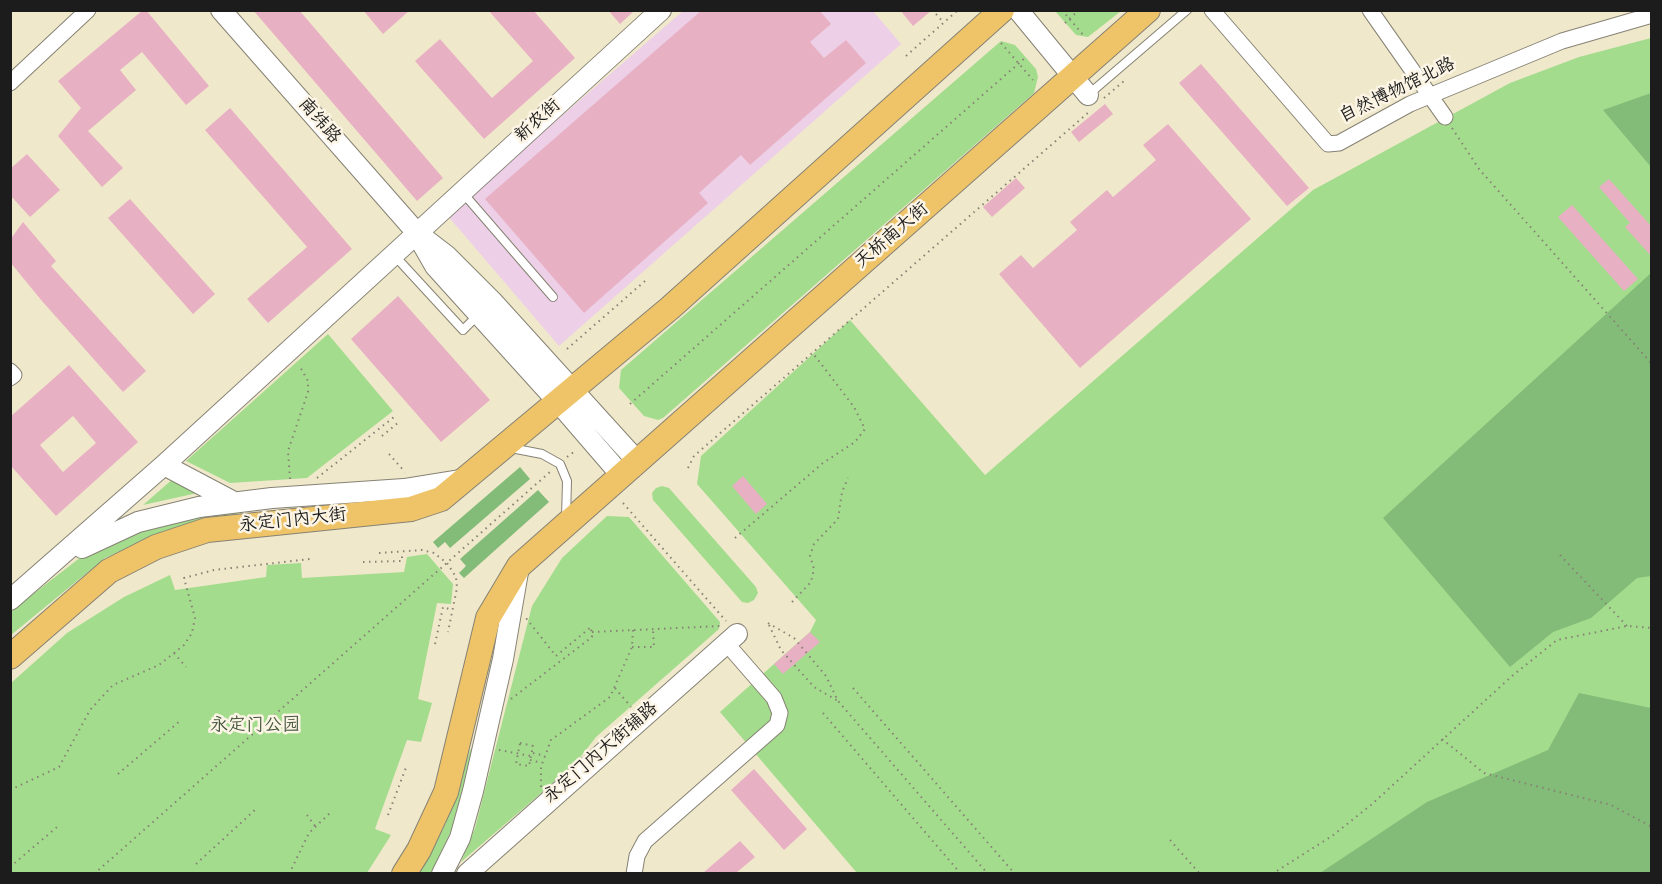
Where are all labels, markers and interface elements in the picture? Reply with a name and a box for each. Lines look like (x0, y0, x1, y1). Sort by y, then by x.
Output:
street label: 自然博物馆北路 (1337, 55, 1459, 129)
street label: 南纬路 (292, 95, 344, 149)
street label: 新农街 (512, 96, 566, 148)
street label: 天桥南大街 (852, 199, 934, 275)
street label: 永定门内大街 (238, 506, 348, 538)
street label: 永定门内大街辅路 (541, 699, 663, 809)
park label: 永定门公园 (210, 716, 300, 738)

